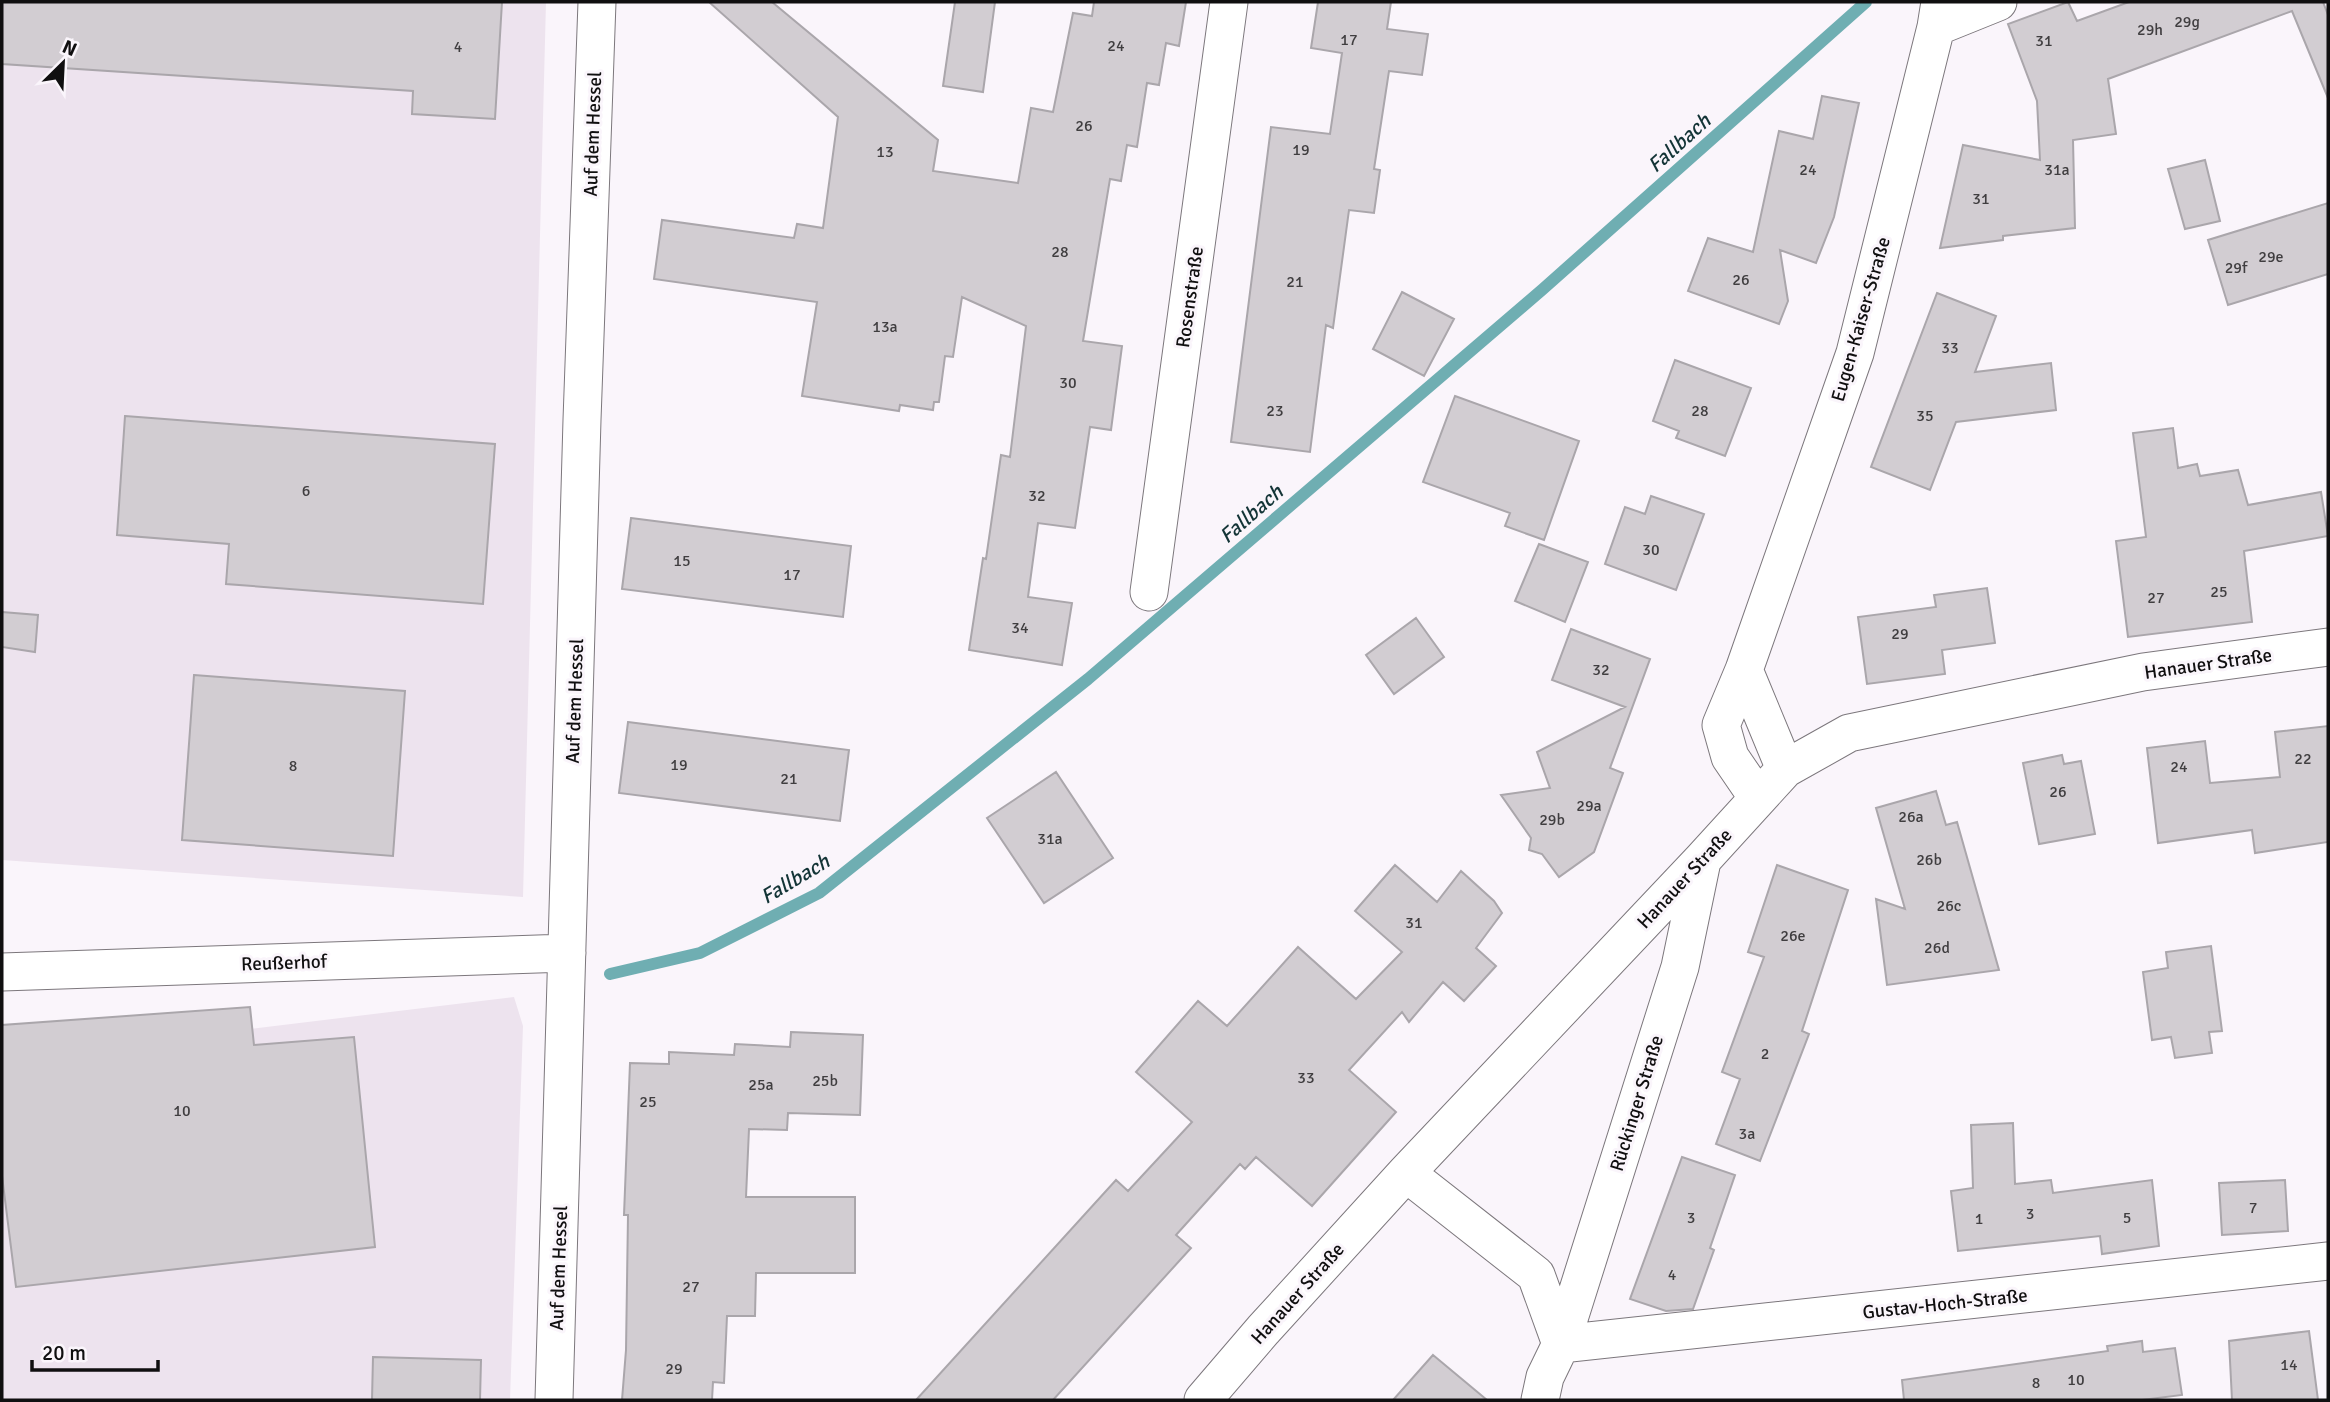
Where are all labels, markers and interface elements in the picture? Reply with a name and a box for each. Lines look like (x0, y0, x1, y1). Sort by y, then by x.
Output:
house number: 29g (2174, 12, 2200, 32)
house number: 29h (2137, 20, 2163, 40)
north arrow (28, 28, 98, 98)
house number: 17 (1340, 30, 1358, 50)
house number: 31 (2035, 31, 2053, 51)
text: N (59, 35, 80, 62)
house number: 24 (1107, 36, 1125, 56)
house number: 4 (454, 37, 463, 57)
street label: Auf dem Hessel (579, 71, 607, 197)
water label: Fallbach (1642, 108, 1716, 178)
house number: 26 (1075, 116, 1093, 136)
house number: 19 (1292, 140, 1310, 160)
house number: 13 (876, 142, 894, 162)
house number: 24 (1799, 160, 1817, 180)
house number: 31a (2044, 160, 2070, 180)
house number: 31 (1972, 189, 1990, 209)
street label: Eugen-Kaiser-Straße (1826, 234, 1896, 404)
house number: 28 (1051, 242, 1069, 262)
street label: Rosenstraße (1171, 245, 1209, 349)
house number: 29e (2258, 247, 2284, 267)
house number: 29f (2225, 258, 2248, 278)
house number: 26 (1732, 270, 1750, 290)
house number: 21 (1286, 272, 1304, 292)
house number: 13a (872, 317, 898, 337)
house number: 33 (1941, 338, 1959, 358)
house number: 30 (1059, 373, 1077, 393)
house number: 23 (1266, 401, 1284, 421)
house number: 28 (1691, 401, 1709, 421)
house number: 35 (1916, 406, 1934, 426)
water label: Fallbach (1214, 479, 1289, 549)
house number: 6 (302, 481, 310, 501)
house number: 32 (1028, 486, 1046, 506)
house number: 30 (1642, 540, 1660, 560)
house number: 15 (673, 551, 691, 571)
house number: 17 (783, 565, 801, 585)
house number: 25 (2210, 582, 2228, 602)
house number: 27 (2147, 588, 2165, 608)
house number: 34 (1011, 618, 1029, 638)
house number: 29 (1891, 624, 1909, 644)
street label: Auf dem Hessel (561, 638, 589, 764)
street label: Hanauer Straße (2143, 643, 2273, 685)
house number: 32 (1592, 660, 1610, 680)
house number: 22 (2294, 749, 2312, 769)
house number: 19 (670, 755, 688, 775)
house number: 8 (289, 756, 297, 776)
house number: 24 (2170, 757, 2188, 777)
house number: 21 (780, 769, 798, 789)
house number: 26 (2049, 782, 2067, 802)
house number: 29a (1576, 796, 1602, 816)
house number: 26a (1898, 807, 1924, 827)
house number: 29b (1539, 810, 1565, 830)
street label: Hanauer Straße (1632, 823, 1737, 934)
house number: 31a (1037, 829, 1063, 849)
water label: Fallbach (756, 848, 835, 910)
house number: 26b (1916, 850, 1942, 870)
house number: 26c (1937, 896, 1961, 916)
house number: 31 (1405, 913, 1423, 933)
house number: 26e (1780, 926, 1806, 946)
house number: 26d (1924, 938, 1950, 958)
street label: Reußerhof (241, 949, 329, 976)
street label: Rückinger Straße (1605, 1032, 1669, 1174)
house number: 2 (1761, 1044, 1769, 1064)
house number: 33 (1297, 1068, 1315, 1088)
house number: 25b (812, 1071, 838, 1091)
house number: 25a (748, 1075, 774, 1095)
house number: 25 (639, 1092, 657, 1112)
house number: 10 (173, 1101, 191, 1121)
house number: 3a (1739, 1124, 1755, 1144)
house number: 7 (2249, 1198, 2257, 1218)
house number: 3 (2026, 1204, 2034, 1224)
street label: Auf dem Hessel (545, 1205, 573, 1331)
house number: 3 (1687, 1208, 1695, 1228)
house number: 5 (2123, 1208, 2131, 1228)
house number: 1 (1975, 1209, 1983, 1229)
street label: Hanauer Straße (1246, 1238, 1350, 1349)
house number: 4 (1668, 1265, 1677, 1285)
house number: 27 (682, 1277, 700, 1297)
street label: Gustav-Hoch-Straße (1861, 1283, 2029, 1325)
scale bar (32, 1328, 158, 1372)
text: 20 m (42, 1340, 86, 1366)
house number: 14 (2280, 1355, 2298, 1375)
house number: 29 (665, 1359, 683, 1379)
house number: 10 (2067, 1370, 2085, 1390)
house number: 8 (2032, 1373, 2040, 1393)

